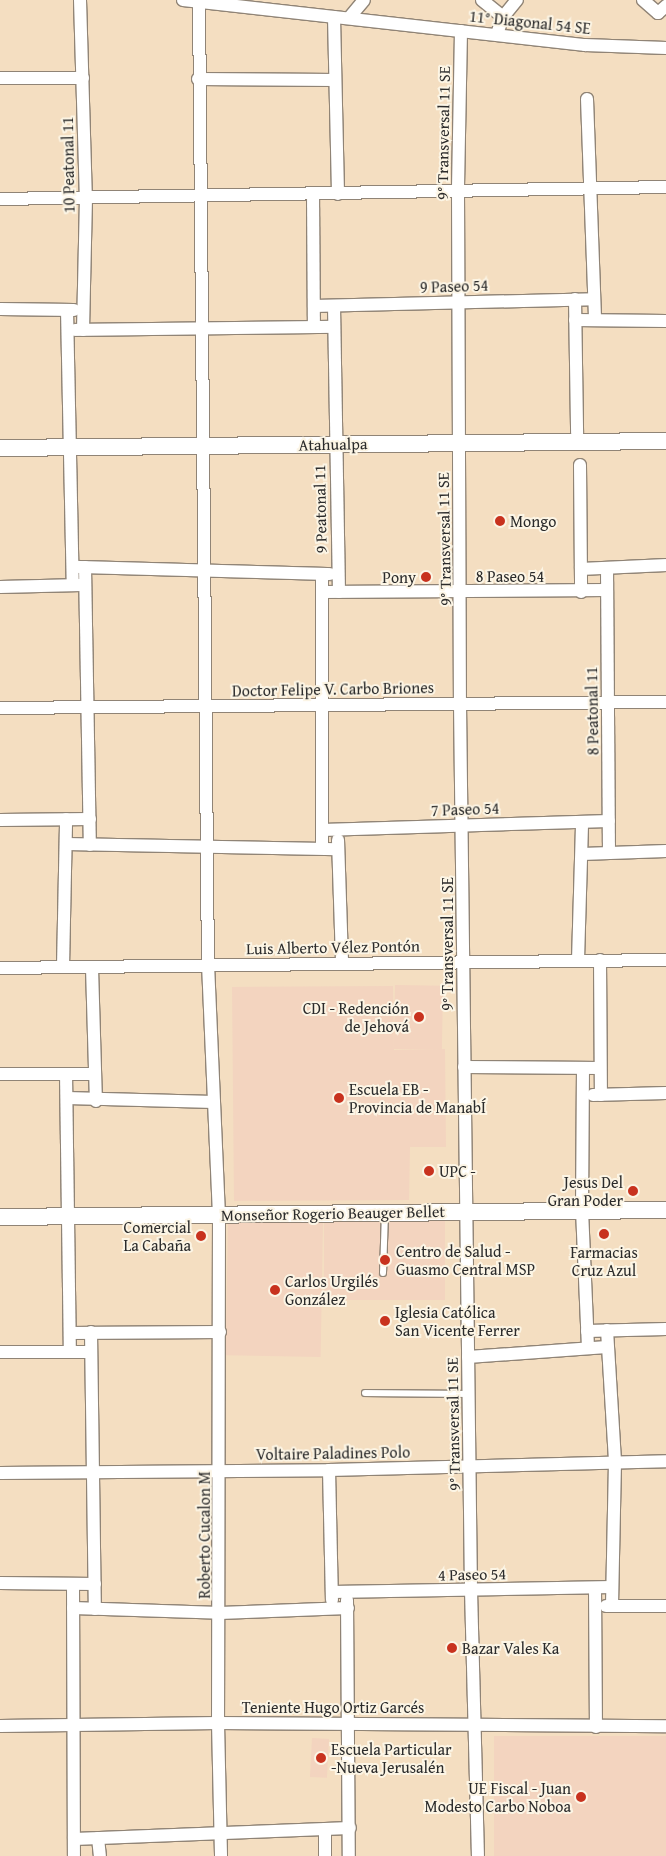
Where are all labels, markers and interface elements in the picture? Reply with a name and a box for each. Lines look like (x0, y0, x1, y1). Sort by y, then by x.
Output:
street label: 11° Diagonal 54 SE (468, 6, 592, 38)
street label: 9° Transversal 11 SE (432, 66, 454, 200)
street label: 10 Peatonal 11 (58, 117, 78, 213)
street label: 9 Paseo 54 (420, 275, 488, 297)
street label: Atahualpa (298, 434, 368, 454)
street label: 9 Peatonal 11 (310, 464, 330, 554)
street label: 9° Transversal 11 SE (433, 472, 455, 606)
place label: Mongo (510, 511, 556, 531)
marker: Mongo (494, 515, 506, 527)
street label: 8 Paseo 54 (476, 566, 544, 586)
place label: Pony (382, 567, 416, 587)
marker: Pony (420, 571, 432, 583)
street label: 8 Peatonal 11 (582, 666, 602, 756)
street label: Doctor Felipe V. Carbo Briones (232, 678, 434, 700)
street label: 7 Paseo 54 (431, 798, 499, 820)
street label: 9° Transversal 11 SE (437, 877, 457, 1011)
street label: Luis Alberto Vélez Pontón (246, 936, 420, 958)
place label: CDI - Redención de Jehová (303, 998, 409, 1036)
marker: CDI - Redención de Jehová (413, 1011, 425, 1023)
place label: Escuela EB - Provincia de ManabÍ (349, 1079, 486, 1117)
marker: Escuela EB - Provincia de ManabÍ (333, 1092, 345, 1104)
place label: UPC - (439, 1161, 476, 1181)
marker: UPC - (423, 1165, 435, 1177)
place label: Jesus Del Gran Poder (548, 1172, 623, 1210)
marker: Jesus Del Gran Poder (627, 1185, 639, 1197)
street label: Monseñor Rogerio Beauger Bellet (221, 1201, 445, 1225)
place label: Comercial La Cabaña (123, 1217, 191, 1255)
marker: Farmacias Cruz Azul (598, 1228, 610, 1240)
marker: Comercial La Cabaña (195, 1230, 207, 1242)
place label: Centro de Salud - Guasmo Central MSP (396, 1241, 535, 1279)
place label: Farmacias Cruz Azul (570, 1242, 638, 1280)
marker: Centro de Salud - Guasmo Central MSP (378, 1253, 392, 1267)
place label: Carlos Urgilés González (285, 1271, 378, 1309)
marker: Carlos Urgilés González (269, 1284, 281, 1296)
place label: Iglesia Católica San Vicente Ferrer (395, 1302, 520, 1340)
marker: Iglesia Católica San Vicente Ferrer (379, 1315, 391, 1327)
street label: 9° Transversal 11 SE (442, 1357, 464, 1491)
street label: Voltaire Paladines Polo (256, 1442, 410, 1464)
street label: Roberto Cucalon M (194, 1471, 214, 1599)
street label: 4 Paseo 54 (438, 1564, 506, 1584)
place label: Bazar Vales Ka (462, 1638, 559, 1658)
marker: Bazar Vales Ka (446, 1642, 458, 1654)
street label: Teniente Hugo Ortiz Garcés (242, 1697, 424, 1717)
place label: Escuela Particular -Nueva Jerusalén (331, 1739, 452, 1777)
marker: Escuela Particular -Nueva Jerusalén (315, 1752, 327, 1764)
place label: UE Fiscal - Juan Modesto Carbo Noboa (425, 1778, 571, 1816)
marker: UE Fiscal - Juan Modesto Carbo Noboa (575, 1791, 587, 1803)

